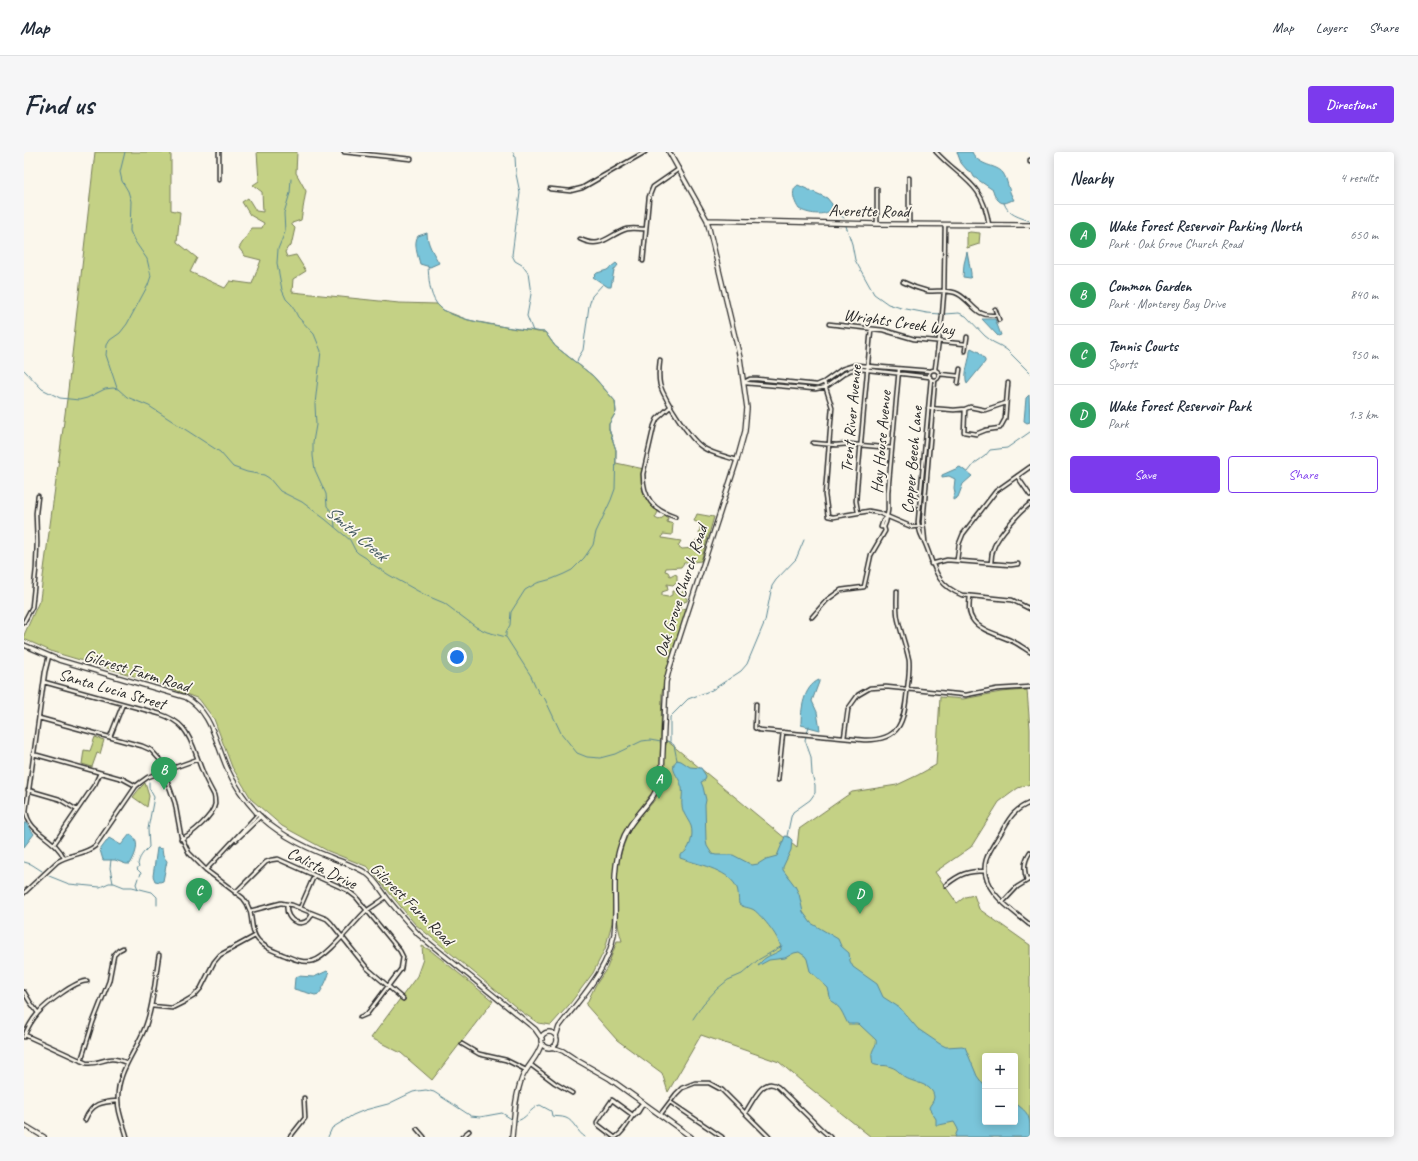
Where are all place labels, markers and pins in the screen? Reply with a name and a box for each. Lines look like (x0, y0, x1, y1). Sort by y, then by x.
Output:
pin: B (151, 757, 177, 790)
pin: A (646, 766, 672, 799)
pin: C (186, 878, 212, 911)
pin: D (847, 881, 873, 914)

